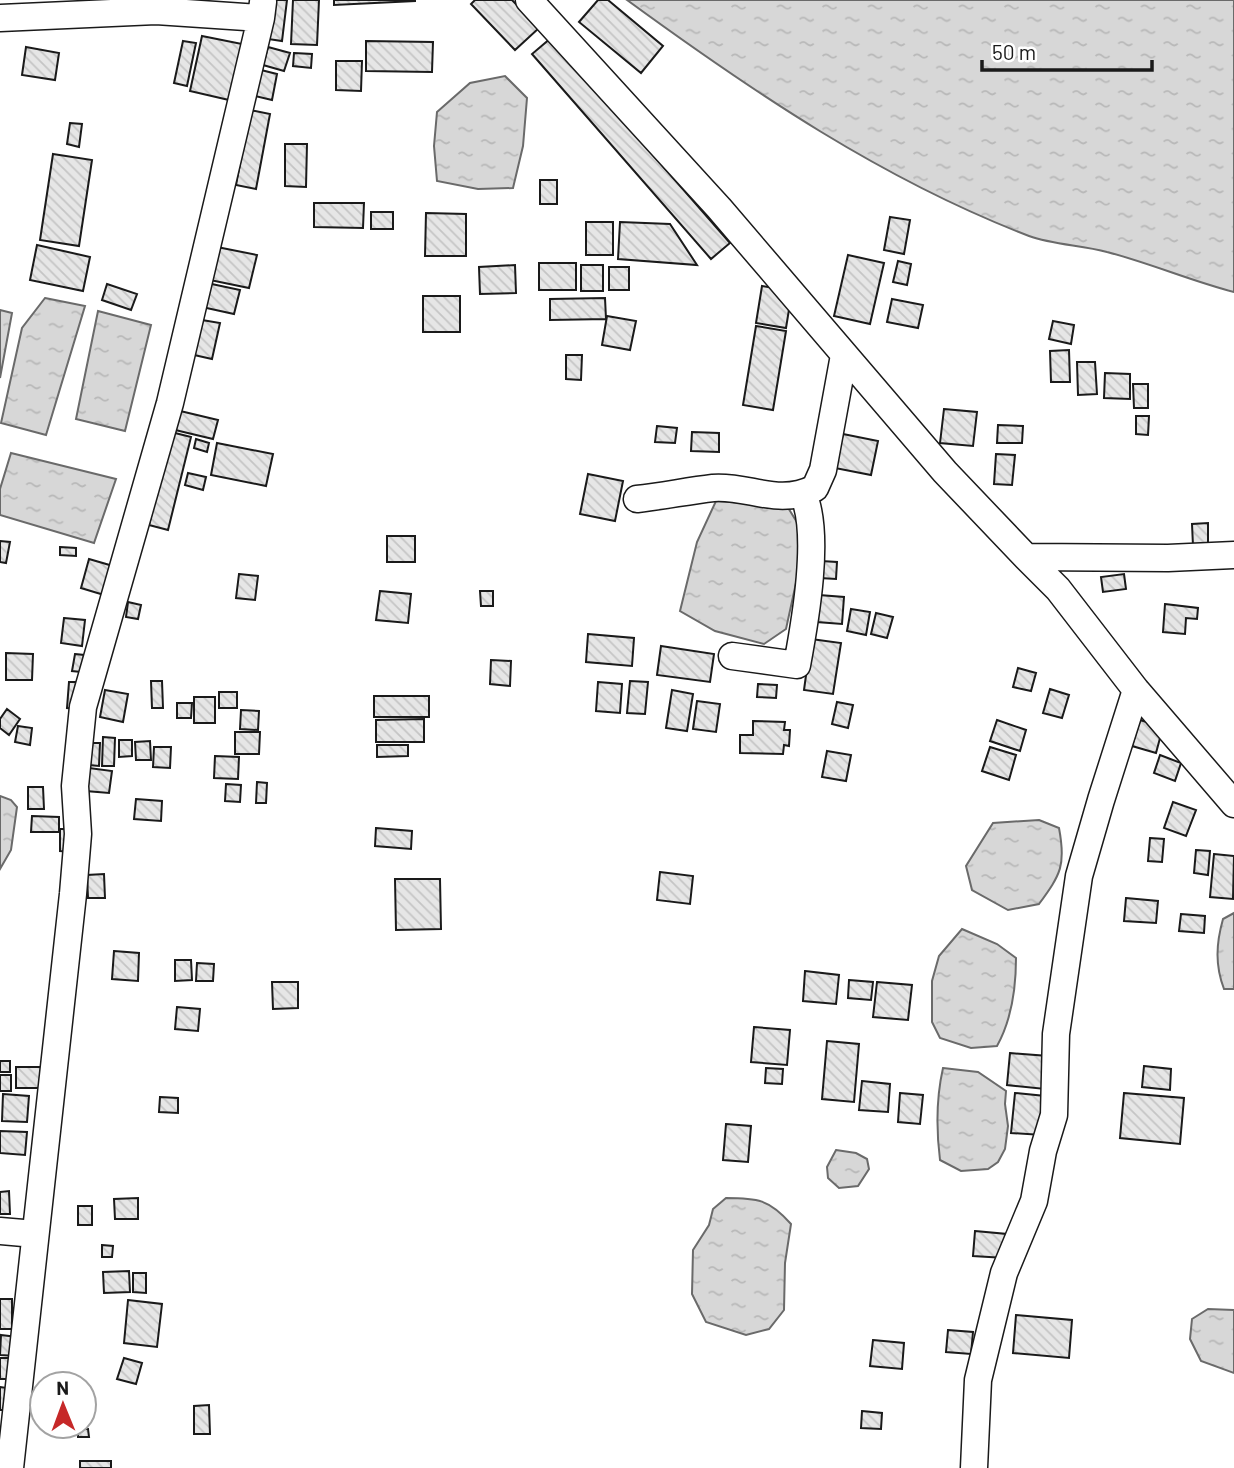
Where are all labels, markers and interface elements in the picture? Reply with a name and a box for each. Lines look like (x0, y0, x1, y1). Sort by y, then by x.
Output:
scale bar (982, 28, 1152, 72)
text: 50 m (992, 39, 1036, 64)
north arrow (28, 1370, 98, 1440)
text: N (56, 1376, 69, 1399)

